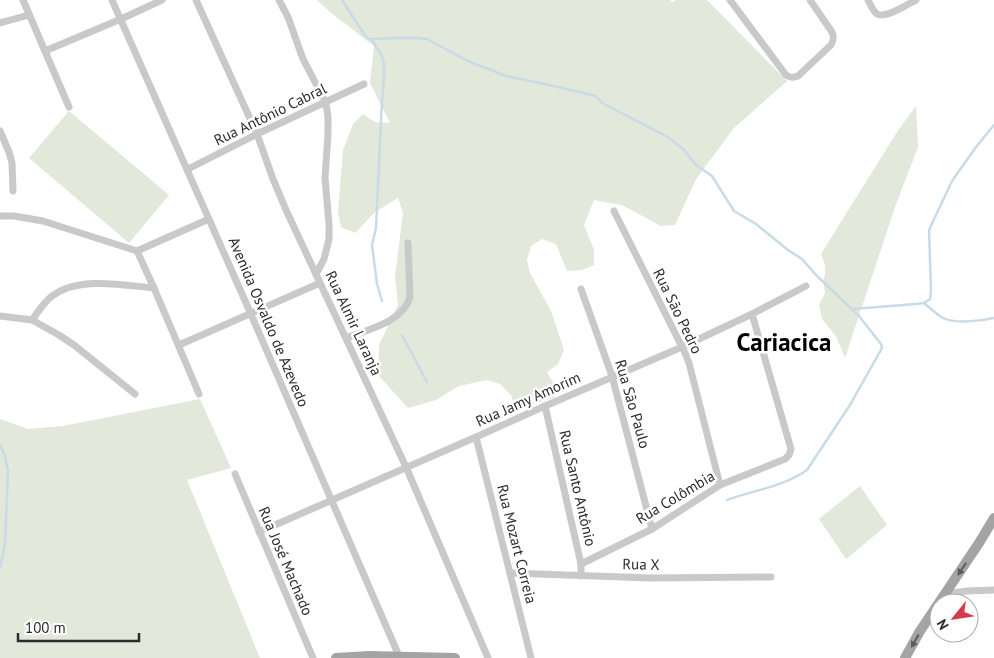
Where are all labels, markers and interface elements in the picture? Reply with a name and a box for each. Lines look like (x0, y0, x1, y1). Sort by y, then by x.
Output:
street label: Rua Antônio Cabral (211, 78, 330, 149)
street label: Avenida Osvaldo de Azevedo (225, 234, 313, 410)
street label: Rua São Pedro (649, 265, 707, 357)
street label: Rua Almir Laranja (321, 268, 387, 378)
district label: Cariacica (737, 326, 831, 358)
street label: Rua São Paulo (611, 357, 655, 451)
street label: Rua Jamy Amorim (473, 367, 583, 431)
street label: Rua Santo Antônio (555, 428, 601, 548)
street label: Rua Colômbia (632, 466, 718, 528)
street label: Rua Mozart Correia (493, 482, 541, 606)
street label: Rua José Machado (254, 504, 318, 618)
street label: Rua X (622, 554, 660, 574)
one-way arrow (957, 562, 967, 575)
north arrow (929, 593, 979, 643)
scale bar (18, 610, 139, 642)
text: N (933, 616, 953, 633)
text: 100 m (25, 618, 66, 637)
one-way arrow (911, 633, 919, 648)

